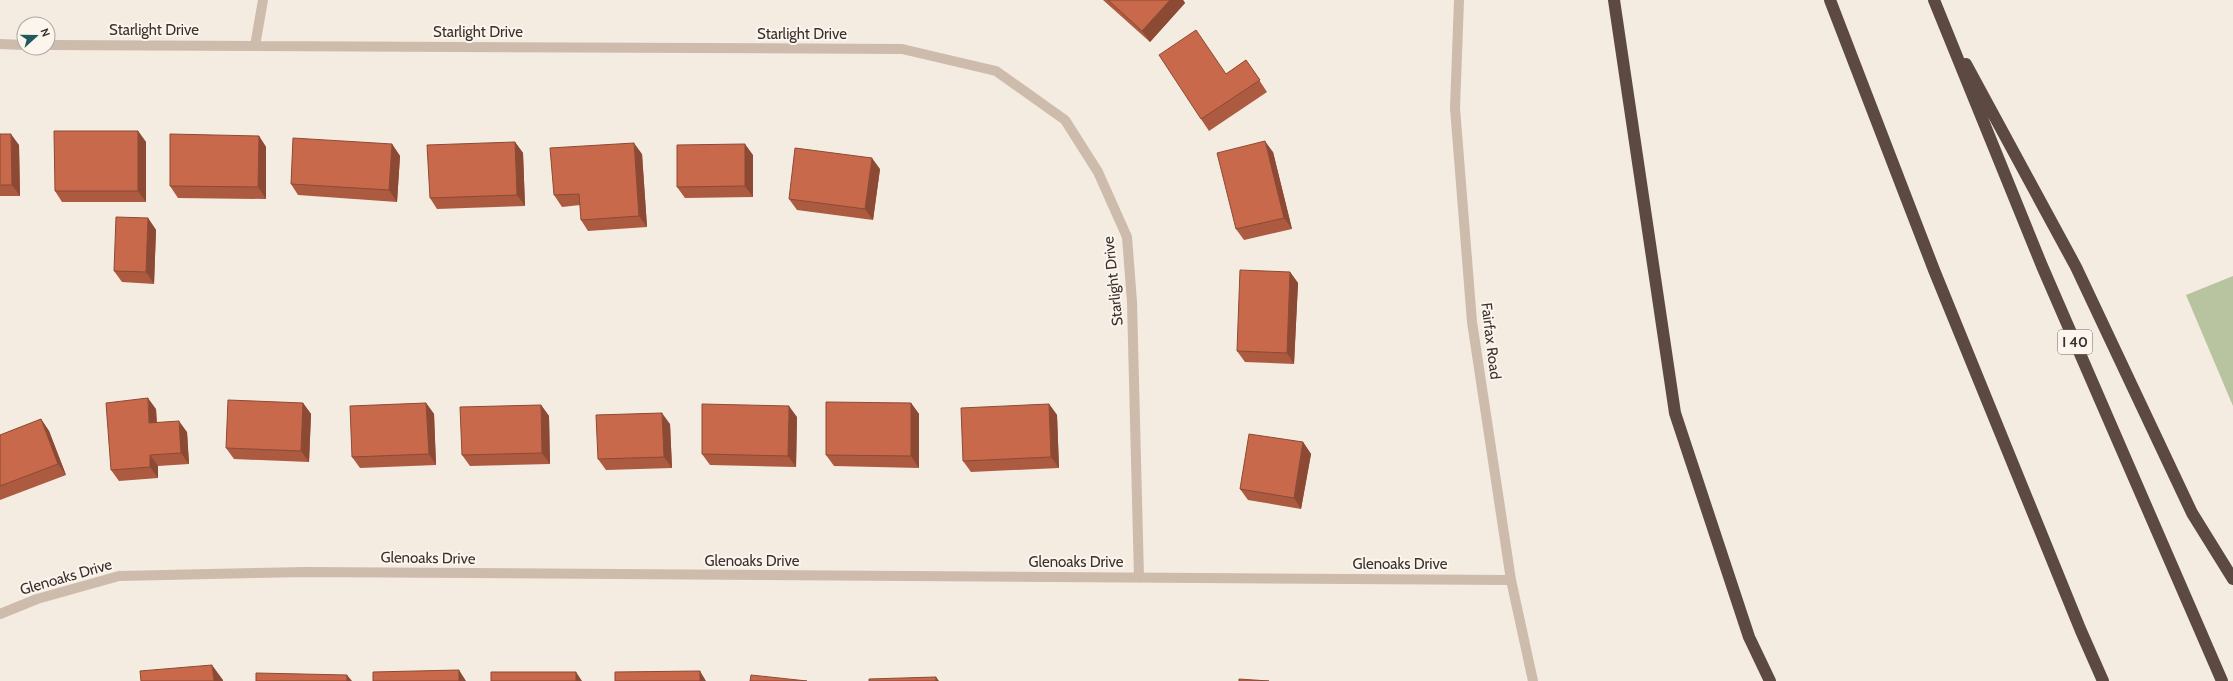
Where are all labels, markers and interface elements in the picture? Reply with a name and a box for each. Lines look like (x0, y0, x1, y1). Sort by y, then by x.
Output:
north arrow (16, 16, 56, 56)
street label: Starlight Drive (109, 21, 199, 39)
street label: Starlight Drive (433, 23, 523, 41)
street label: Starlight Drive (757, 25, 847, 43)
text: N (37, 26, 53, 39)
street label: Starlight Drive (1099, 235, 1127, 327)
street label: Fairfax Road (1477, 302, 1505, 380)
road number: I 40 (2058, 330, 2092, 354)
street label: Glenoaks Drive (380, 548, 476, 568)
street label: Glenoaks Drive (705, 552, 800, 570)
street label: Glenoaks Drive (1029, 553, 1124, 571)
street label: Glenoaks Drive (18, 555, 114, 599)
street label: Glenoaks Drive (1353, 555, 1448, 573)

